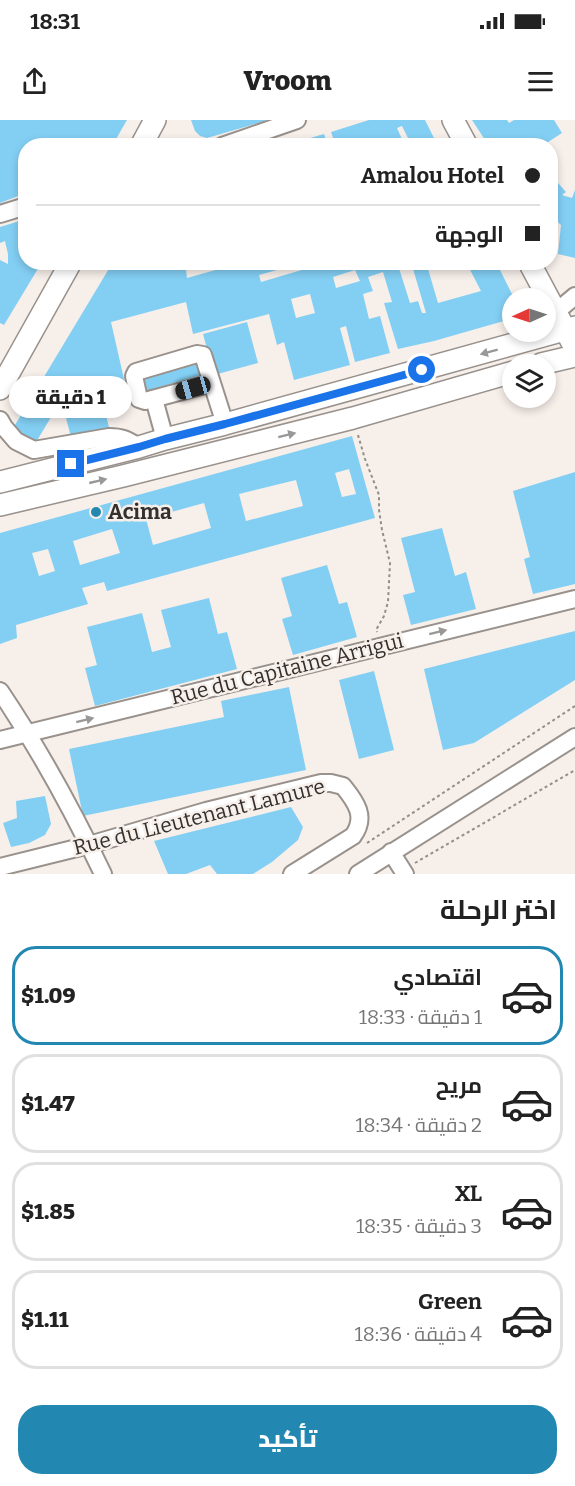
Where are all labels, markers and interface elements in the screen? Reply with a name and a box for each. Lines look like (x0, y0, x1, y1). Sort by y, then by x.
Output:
text: 18:31 (30, 8, 80, 35)
icon: share (18, 65, 51, 98)
text: Vroom (243, 65, 332, 97)
icon: menu (524, 65, 557, 98)
text: Amalou Hotel (361, 162, 504, 189)
text: الوجهة (435, 221, 504, 248)
north arrow (502, 288, 556, 342)
map controls (502, 288, 556, 408)
one-way arrow (480, 347, 498, 357)
button: layers (502, 354, 556, 408)
route start (408, 356, 435, 383)
car (173, 374, 213, 402)
callout: 1 دقيقة (10, 377, 132, 419)
text: 1 دقيقة (35, 385, 106, 409)
one-way arrow (278, 429, 296, 439)
route end (57, 450, 84, 477)
one-way arrow (89, 476, 107, 486)
place label: Acima (108, 499, 172, 525)
marker: Acima (89, 505, 103, 519)
street label: Rue du Capitaine Arrigui (168, 627, 406, 711)
one-way arrow (428, 627, 447, 637)
one-way arrow (76, 714, 94, 724)
street label: Rue du Lieutenant Lamure (70, 773, 328, 861)
text: اختر الرحلة (440, 894, 557, 926)
text: اقتصادي (393, 964, 482, 991)
icon: car (500, 969, 554, 1023)
text: $1.09 (21, 982, 76, 1009)
text: 1 دقيقة · 18:33 (359, 1005, 482, 1029)
text: مريح (436, 1072, 482, 1099)
icon: car (500, 1077, 554, 1131)
text: $1.47 (21, 1090, 75, 1117)
text: 2 دقيقة · 18:34 (355, 1113, 482, 1137)
text: XL (455, 1180, 482, 1207)
icon: car (500, 1185, 554, 1239)
text: $1.85 (21, 1198, 75, 1225)
text: 3 دقيقة · 18:35 (356, 1214, 482, 1238)
text: Green (418, 1288, 482, 1315)
icon: car (500, 1293, 554, 1347)
text: $1.11 (21, 1306, 69, 1333)
text: 4 دقيقة · 18:36 (355, 1322, 482, 1346)
button: تأكيد (18, 1405, 557, 1474)

